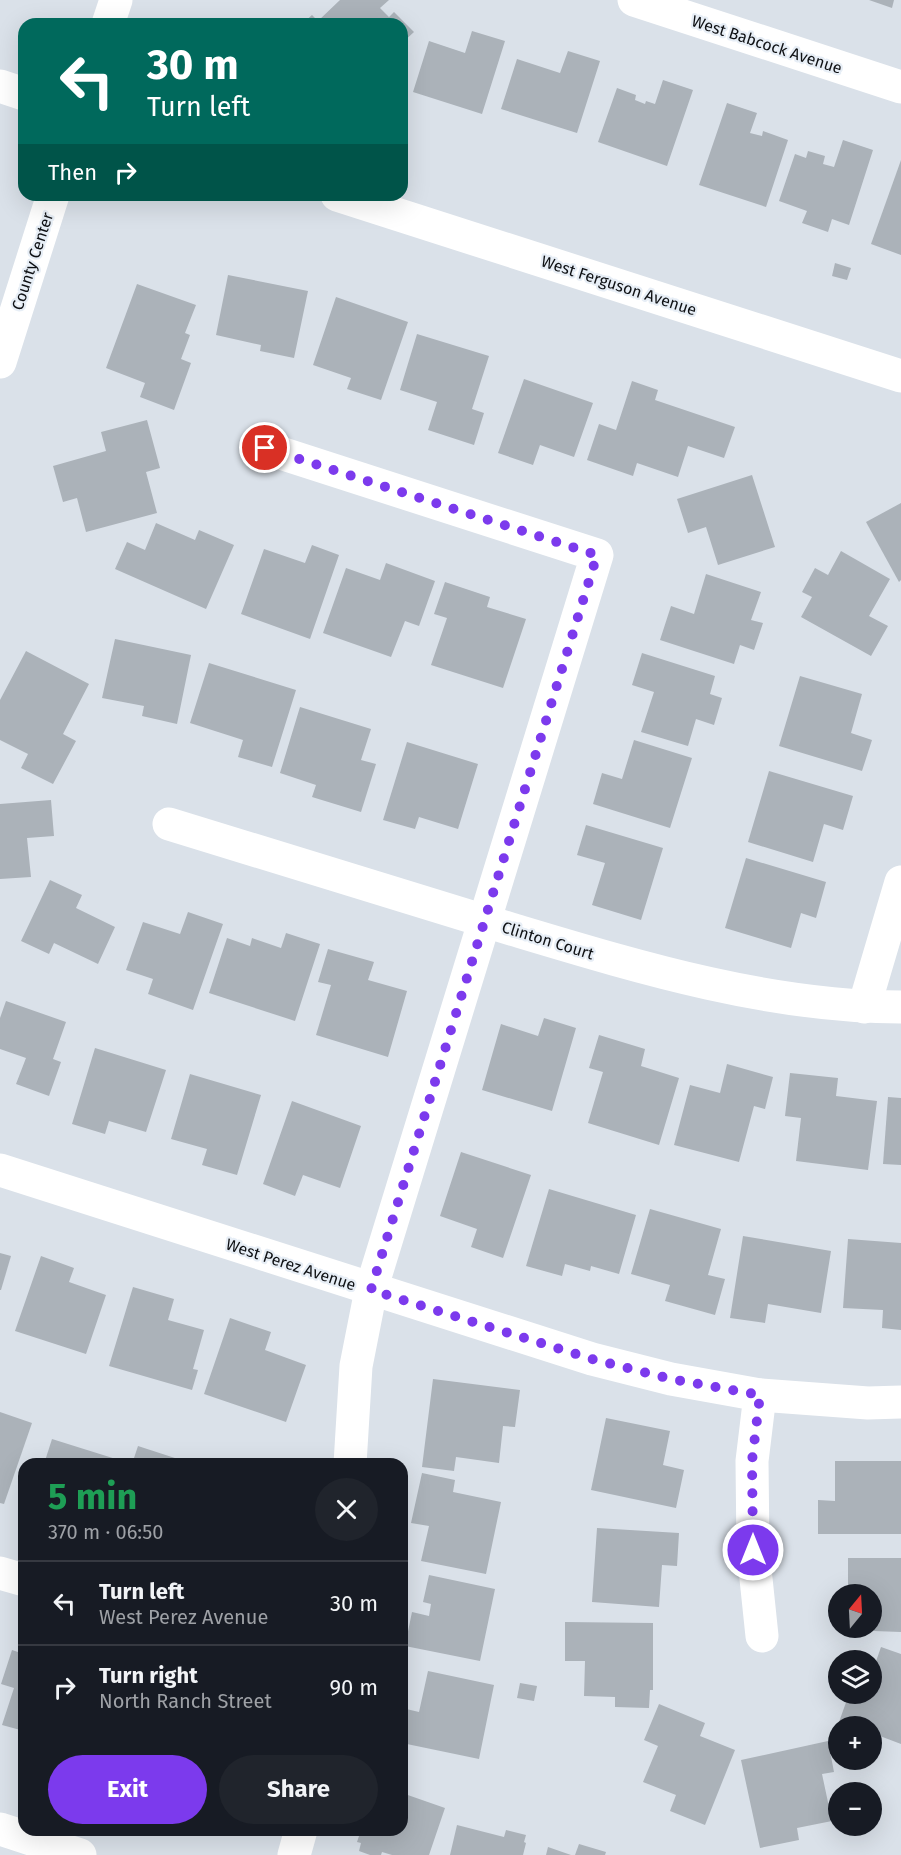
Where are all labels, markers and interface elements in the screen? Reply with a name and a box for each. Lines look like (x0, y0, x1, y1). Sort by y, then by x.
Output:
street label: West Babcock Avenue (689, 11, 844, 78)
text: 30 m (147, 40, 239, 90)
icon: left (48, 42, 126, 120)
text: Turn left (147, 91, 250, 123)
icon: right (109, 156, 142, 189)
text: Then (48, 159, 97, 186)
street label: County Center (8, 209, 57, 312)
street label: West Ferguson Avenue (539, 251, 699, 320)
pin (239, 422, 290, 473)
icon: arrive (248, 431, 281, 464)
street label: Clinton Court (500, 917, 596, 964)
street label: West Perez Avenue (223, 1235, 358, 1294)
text: 5 min (48, 1475, 137, 1519)
button: close (315, 1478, 378, 1541)
position arrow (721, 1518, 785, 1582)
text: 370 m · 06:50 (48, 1520, 163, 1544)
text: Turn left (99, 1578, 184, 1605)
north arrow (828, 1584, 882, 1638)
map controls (828, 1584, 882, 1836)
icon: left (48, 1587, 81, 1620)
text: 30 m (330, 1590, 378, 1617)
text: West Perez Avenue (99, 1605, 268, 1629)
button: layers (828, 1650, 882, 1704)
text: Turn right (99, 1662, 198, 1689)
icon: right (48, 1671, 81, 1704)
text: 90 m (329, 1674, 378, 1701)
text: North Ranch Street (99, 1689, 272, 1713)
button: + (828, 1716, 882, 1770)
button: Exit (48, 1755, 207, 1824)
button: Share (219, 1755, 378, 1824)
button: − (828, 1782, 882, 1836)

